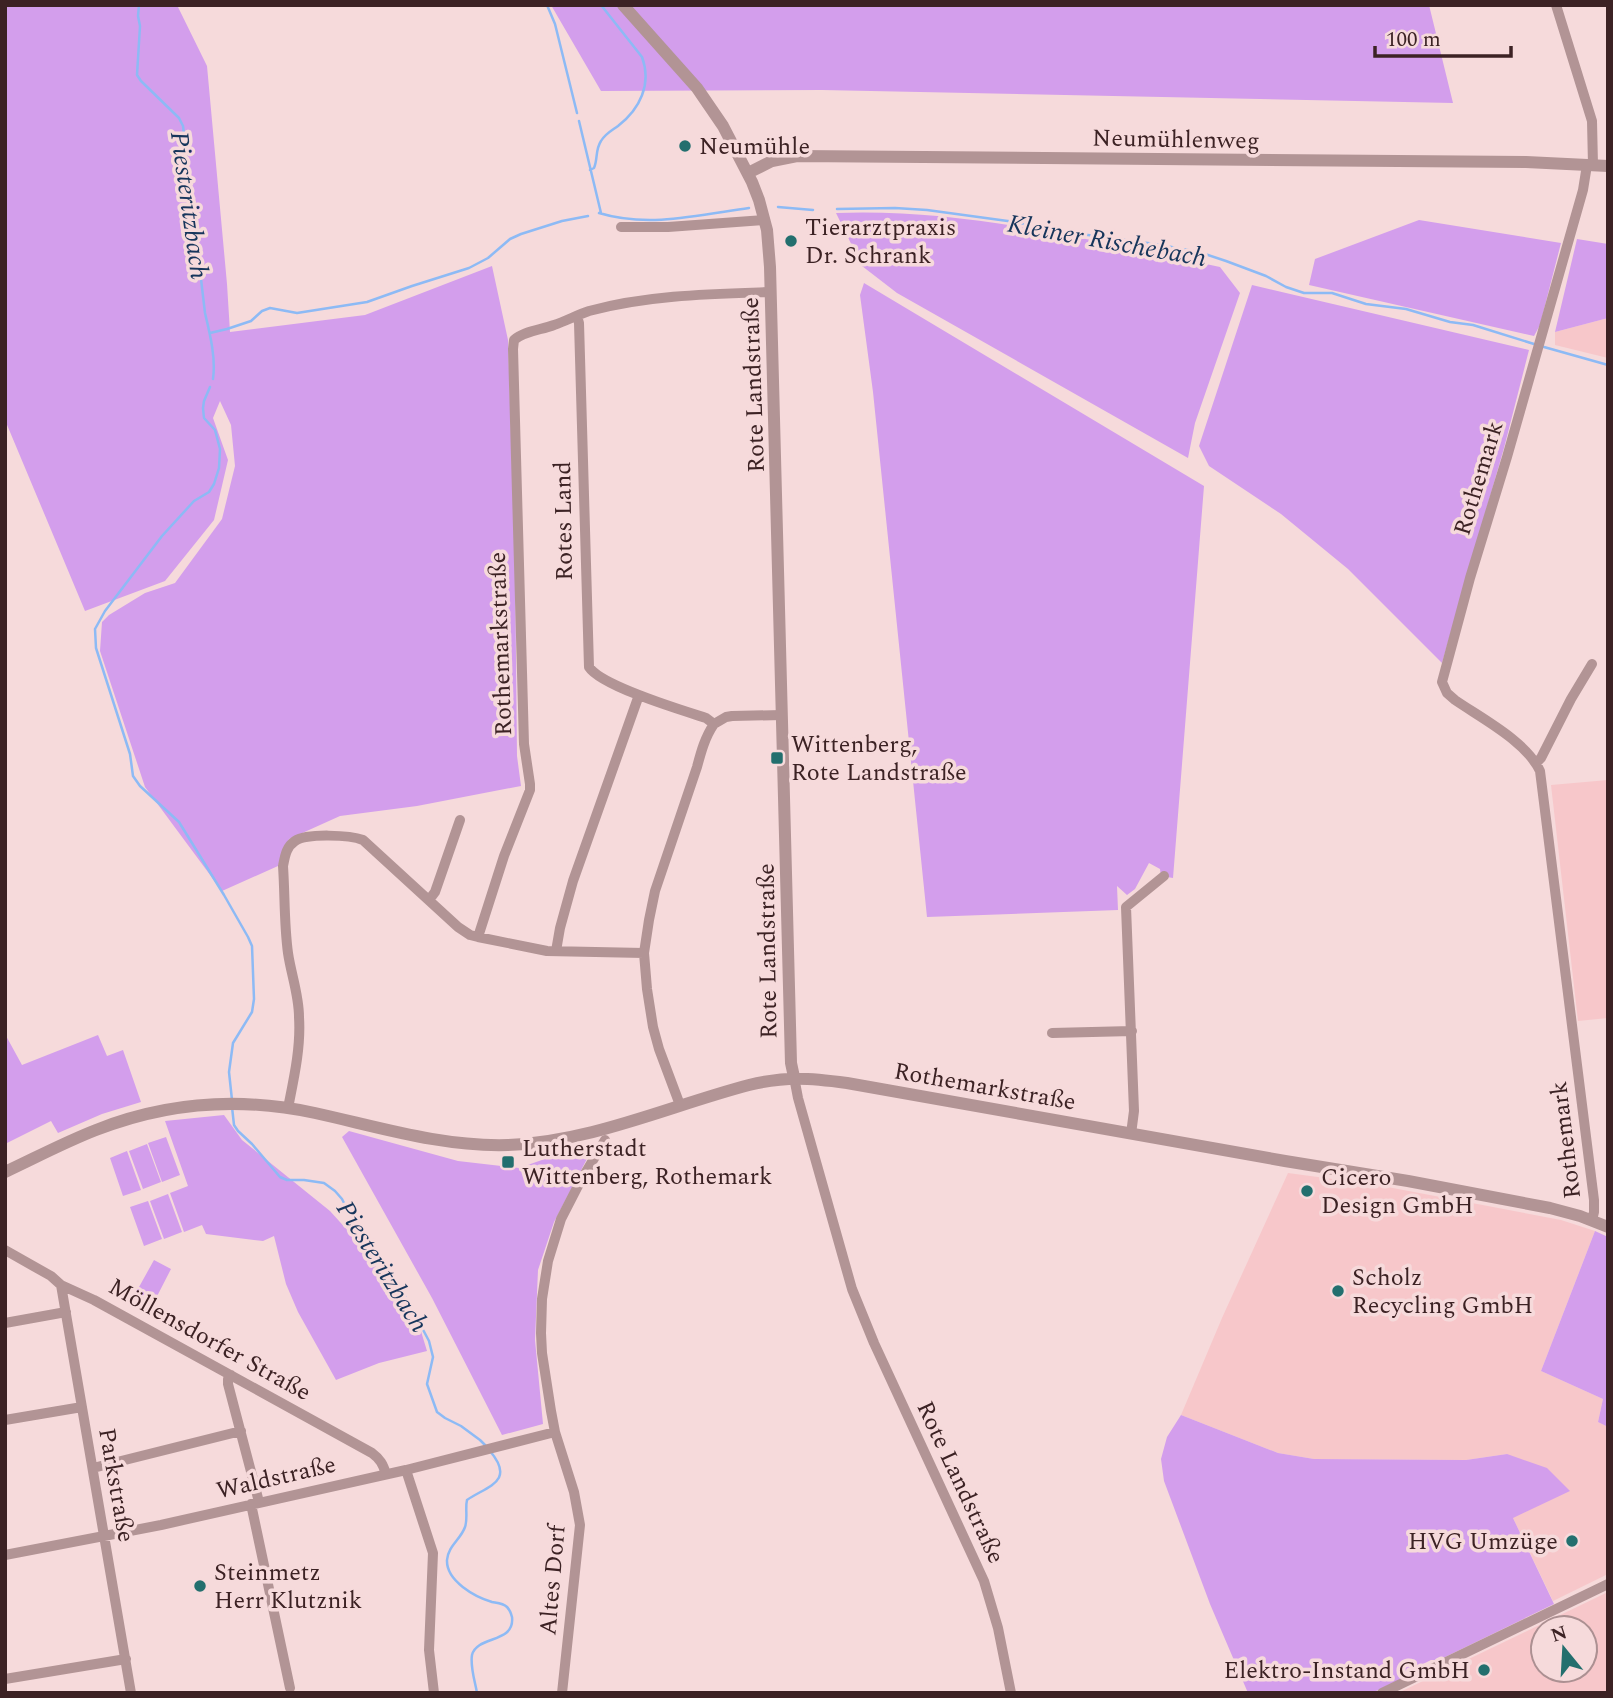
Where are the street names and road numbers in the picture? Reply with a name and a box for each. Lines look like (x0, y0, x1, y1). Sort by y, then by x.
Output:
street label: Neumühlenweg (1092, 121, 1260, 159)
street label: Rote Landstraße (733, 297, 775, 473)
street label: Rothemark (1444, 417, 1513, 540)
street label: Rotes Land (545, 461, 583, 581)
street label: Rothemarkstraße (480, 551, 522, 737)
street label: Rote Landstraße (748, 863, 788, 1039)
street label: Rothemarkstraße (891, 1053, 1079, 1121)
street label: Rothemark (1541, 1079, 1591, 1201)
street label: Möllensdorfer Straße (102, 1269, 317, 1411)
street label: Rote Landstraße (907, 1395, 1014, 1570)
street label: Parkstraße (88, 1425, 144, 1545)
street label: Waldstraße (213, 1447, 340, 1509)
street label: Altes Dorf (530, 1522, 576, 1637)

